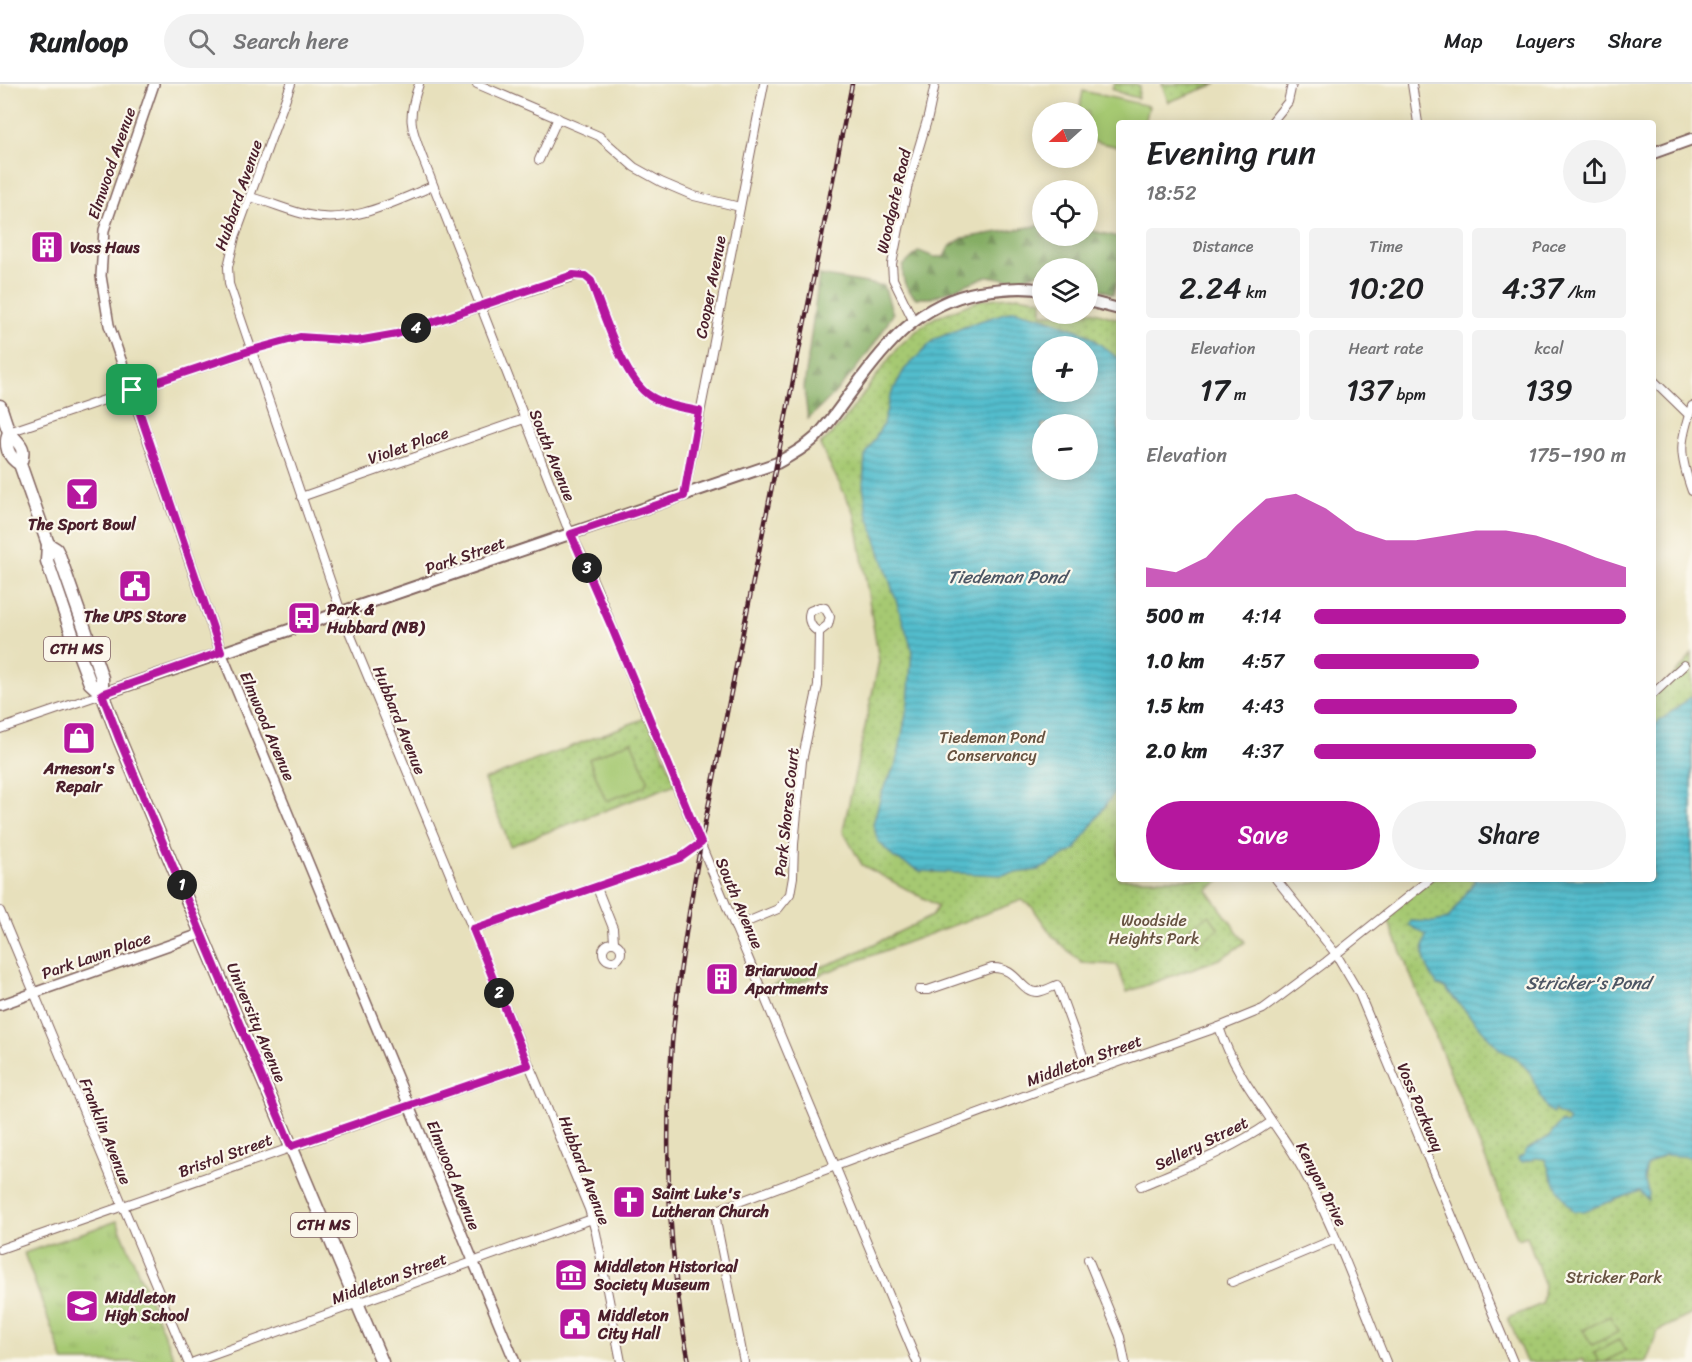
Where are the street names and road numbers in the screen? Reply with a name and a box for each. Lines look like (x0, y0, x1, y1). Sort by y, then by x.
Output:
street label: Elmwood Avenue (79, 103, 144, 223)
street label: Hubbard Avenue (206, 136, 271, 255)
street label: Woodgate Road (867, 145, 920, 256)
street label: Cooper Avenue (686, 233, 735, 341)
street label: South Avenue (521, 405, 584, 506)
street label: Violet Place (364, 418, 453, 473)
street label: Park Street (421, 528, 509, 583)
road number: CTH MS (44, 637, 110, 661)
street label: Hubbard Avenue (364, 661, 435, 779)
street label: Elmwood Avenue (231, 667, 304, 786)
street label: Park Shores Court (765, 746, 808, 878)
street label: South Avenue (707, 853, 772, 954)
street label: Park Lawn Place (37, 923, 155, 988)
street label: University Avenue (218, 958, 295, 1087)
street label: Middleton Street (1022, 1026, 1146, 1095)
street label: Voss Parkway (1389, 1058, 1453, 1157)
street label: Franklin Avenue (71, 1073, 140, 1189)
street label: Sellery Street (1149, 1108, 1253, 1179)
street label: Hubbard Avenue (550, 1111, 619, 1229)
street label: Elmwood Avenue (418, 1116, 489, 1235)
street label: Bristol Street (174, 1125, 276, 1186)
street label: Kenyon Drive (1288, 1137, 1355, 1232)
road number: CTH MS (291, 1213, 357, 1237)
street label: Middleton Street (327, 1244, 451, 1313)

